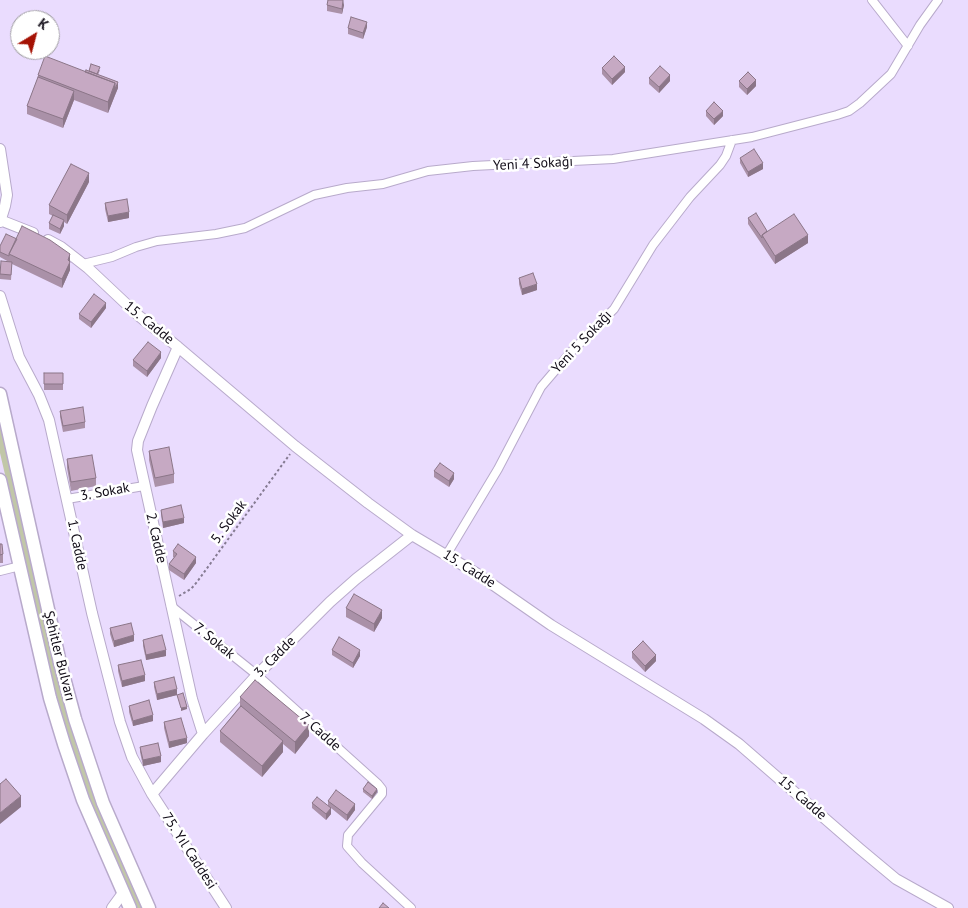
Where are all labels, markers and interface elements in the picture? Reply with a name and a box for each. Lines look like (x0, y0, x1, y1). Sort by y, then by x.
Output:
north arrow (10, 10, 60, 60)
text: K (35, 14, 52, 34)
street label: Yeni 4 Sokağı (493, 154, 573, 174)
street label: 15. Cadde (121, 298, 177, 348)
street label: Yeni 5 Sokağı (549, 307, 615, 377)
street label: 3. Sokak (79, 479, 131, 505)
street label: 5. Sokak (208, 497, 250, 547)
street label: 2. Cadde (142, 511, 170, 565)
street label: 1. Cadde (63, 518, 91, 572)
street label: 15. Cadde (440, 546, 498, 592)
street label: Şehitler Bulvarı (40, 609, 78, 703)
street label: 7. Sokak (190, 619, 238, 663)
street label: 3. Cadde (251, 633, 299, 681)
street label: 7. Cadde (296, 709, 344, 755)
street label: 15. Cadde (774, 772, 830, 824)
street label: 75. Yıl Caddesi (158, 810, 220, 892)

